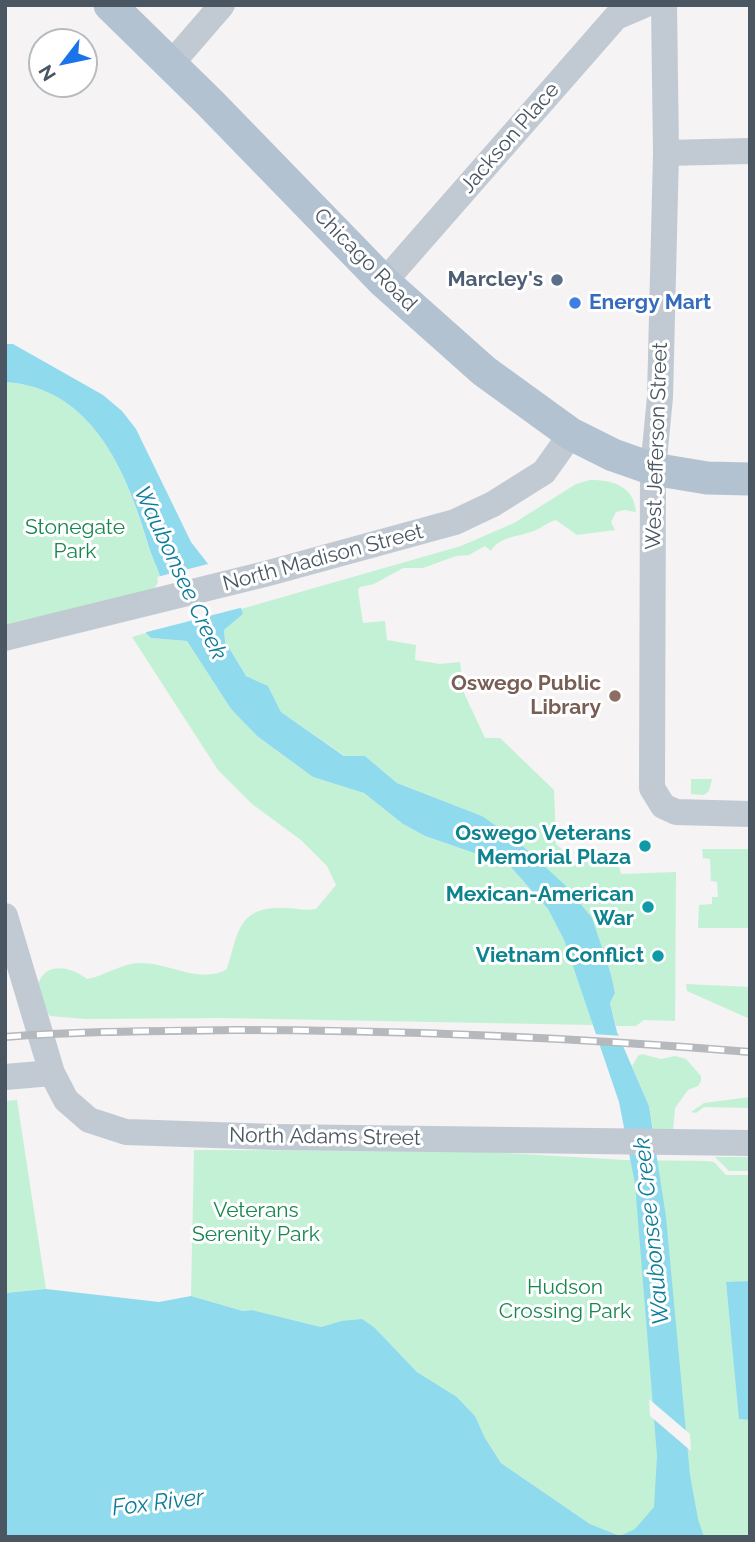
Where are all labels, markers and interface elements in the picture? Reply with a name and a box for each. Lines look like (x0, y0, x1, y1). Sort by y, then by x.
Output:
north arrow (28, 28, 98, 98)
text: N (34, 61, 60, 85)
street label: Jackson Place (455, 78, 565, 198)
street label: Chicago Road (308, 203, 422, 317)
place label: Marcley's (448, 267, 543, 293)
marker: Marcley's (549, 272, 565, 288)
place label: Energy Mart (589, 290, 711, 316)
marker: Energy Mart (567, 295, 583, 311)
street label: West Jefferson Street (641, 342, 673, 550)
water label: Waubonsee Creek (128, 482, 232, 664)
park label: Stonegate Park (25, 515, 125, 565)
street label: North Madison Street (220, 519, 426, 597)
place label: Oswego Public Library (451, 671, 601, 721)
marker: Oswego Public Library (607, 688, 623, 704)
place label: Oswego Veterans Memorial Plaza (455, 821, 631, 871)
marker: Oswego Veterans Memorial Plaza (637, 838, 653, 854)
place label: Mexican-American War (446, 882, 634, 932)
marker: Mexican-American War (640, 899, 656, 915)
place label: Vietnam Conflict (476, 943, 644, 969)
marker: Vietnam Conflict (650, 948, 666, 964)
street label: North Adams Street (229, 1123, 421, 1151)
water label: Waubonsee Creek (628, 1136, 676, 1326)
park label: Veterans Serenity Park (192, 1198, 320, 1248)
park label: Hudson Crossing Park (499, 1275, 631, 1325)
water label: Fox River (110, 1484, 206, 1522)

